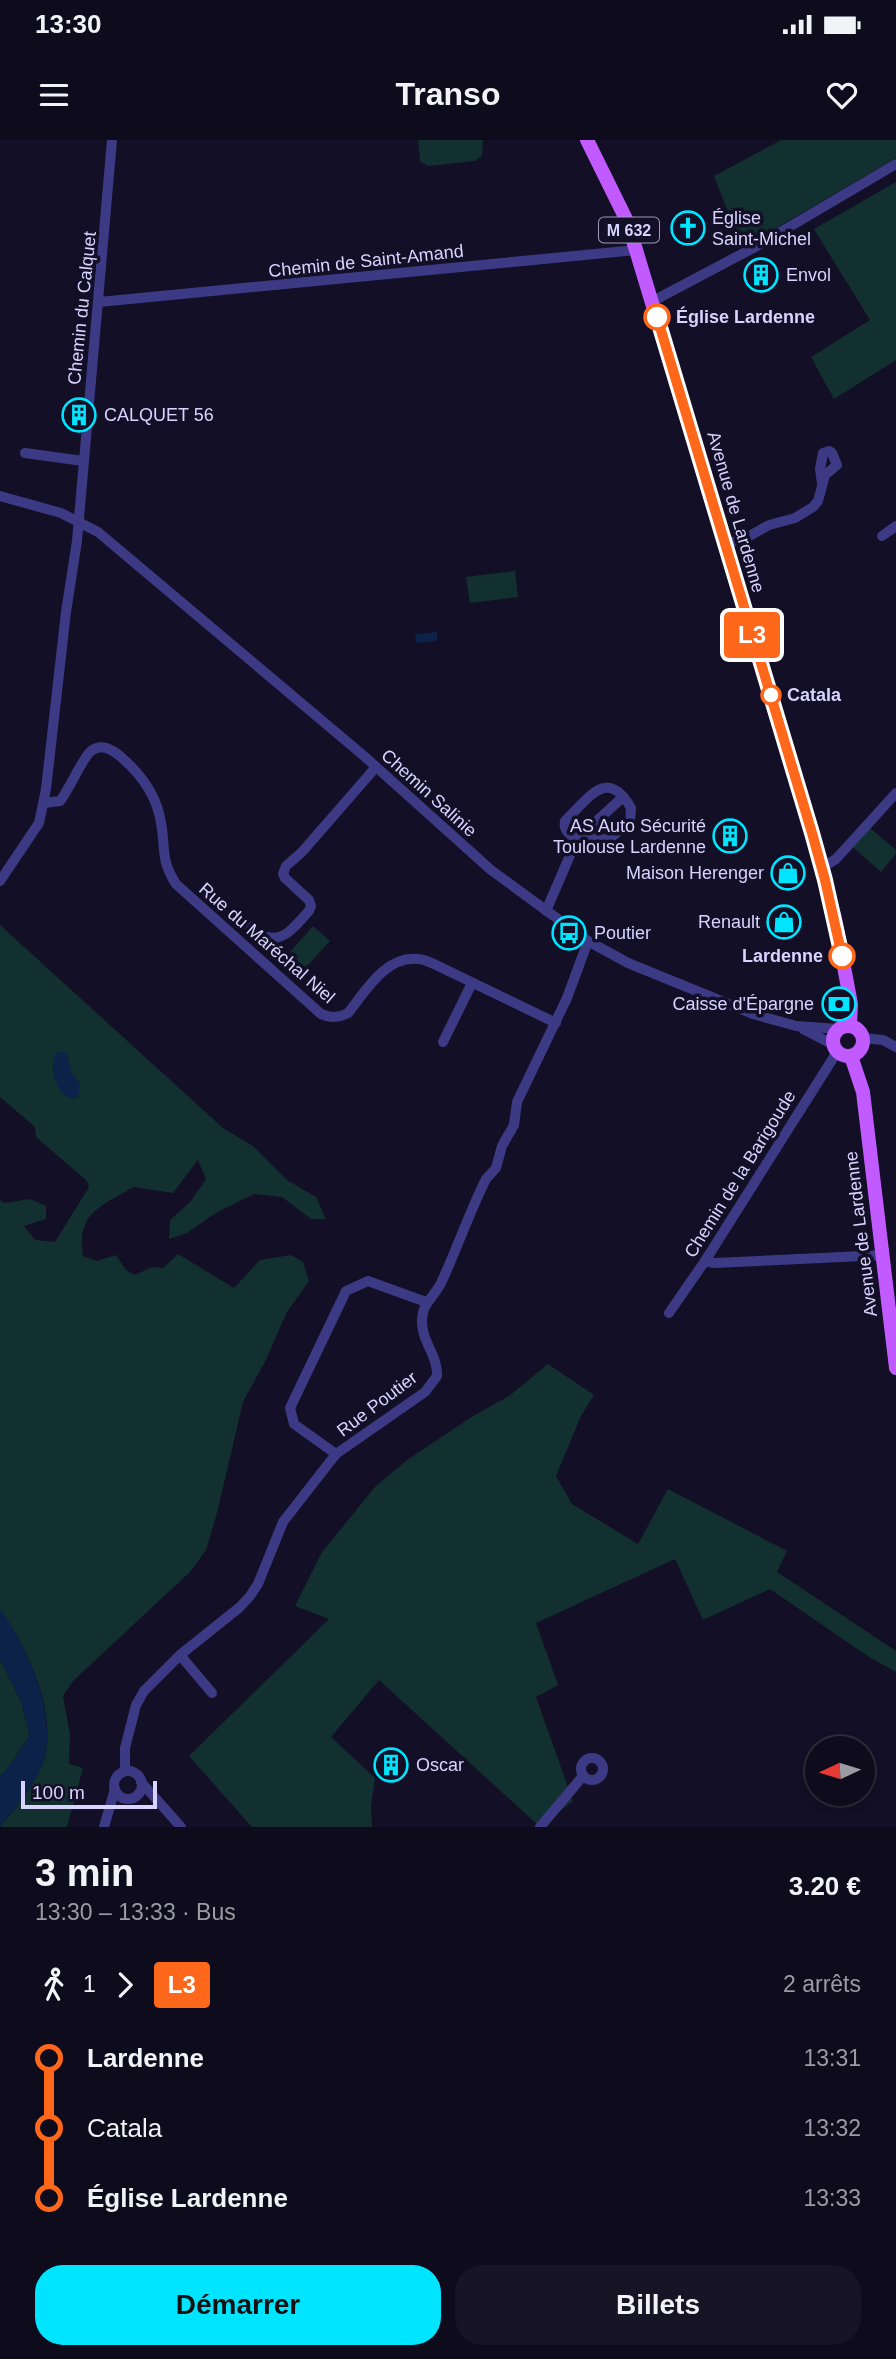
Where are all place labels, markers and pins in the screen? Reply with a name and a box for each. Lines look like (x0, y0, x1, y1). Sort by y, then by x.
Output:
place label: Église Saint-Michel (712, 208, 811, 249)
church icon: Église Saint-Michel (669, 209, 707, 247)
building icon: Envol (742, 256, 780, 294)
place label: Envol (786, 265, 831, 285)
marker: Église Lardenne (644, 304, 670, 330)
place label: Église Lardenne (676, 306, 815, 327)
building icon: CALQUET 56 (60, 396, 98, 434)
place label: CALQUET 56 (104, 405, 214, 425)
marker: Catala (761, 685, 781, 705)
place label: Catala (787, 685, 842, 705)
place label: AS Auto Sécurité Toulouse Lardenne (553, 816, 706, 857)
building icon: AS Auto Sécurité Toulouse Lardenne (711, 817, 749, 855)
shop icon: Maison Herenger (769, 854, 807, 892)
place label: Maison Herenger (626, 863, 764, 883)
shop icon: Renault (765, 903, 803, 941)
place label: Renault (698, 912, 760, 932)
bus stop icon: Poutier (550, 914, 588, 952)
place label: Poutier (594, 923, 651, 943)
marker: Lardenne (829, 943, 855, 969)
place label: Lardenne (742, 946, 823, 966)
bank icon: Caisse d'Épargne (820, 985, 858, 1023)
place label: Caisse d'Épargne (672, 994, 814, 1014)
building icon: Oscar (372, 1746, 410, 1784)
place label: Oscar (416, 1755, 464, 1775)

